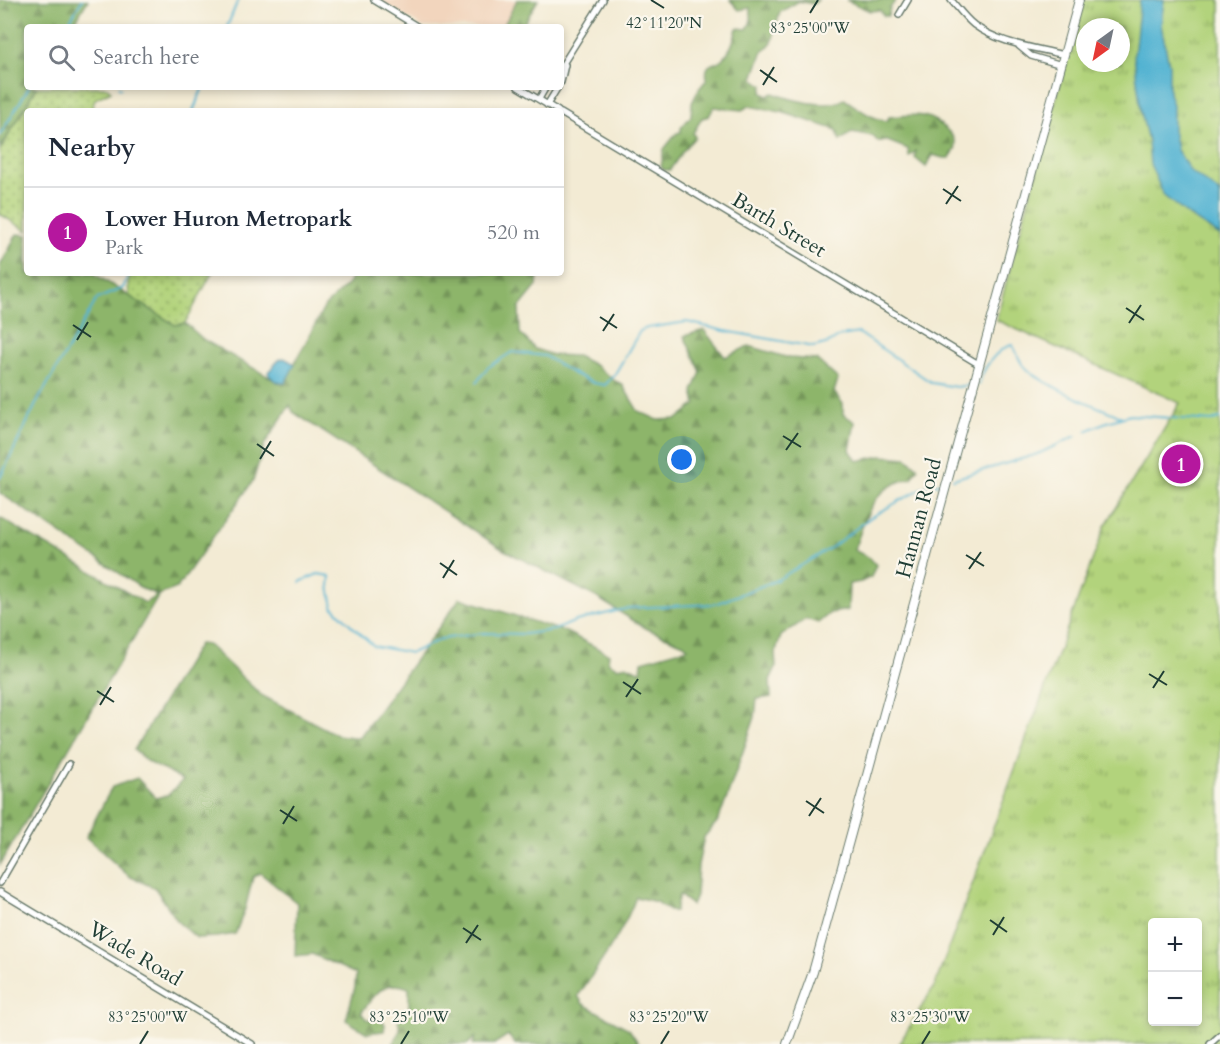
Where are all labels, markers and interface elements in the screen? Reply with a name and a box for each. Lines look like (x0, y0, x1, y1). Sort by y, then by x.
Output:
text: 42°11'20"N (626, 13, 702, 33)
text: 83°25'00"W (770, 18, 850, 38)
north arrow (1076, 18, 1130, 72)
search box (24, 24, 564, 90)
icon: search (45, 41, 78, 74)
text: Search here (93, 42, 200, 72)
text: Nearby (48, 130, 136, 165)
street label: Barth Street (726, 185, 832, 265)
text: Lower Huron Metropark (105, 204, 352, 234)
text: 1 (62, 219, 73, 246)
text: 520 m (487, 219, 540, 246)
text: Park (105, 234, 143, 261)
pin: 1 (1162, 442, 1200, 486)
your location (667, 445, 696, 474)
street label: Hannan Road (889, 455, 949, 581)
street label: Wade Road (82, 914, 187, 993)
map controls (1148, 918, 1202, 1026)
button: + (1148, 918, 1202, 972)
button: − (1148, 972, 1202, 1026)
text: 83°25'00"W (108, 1007, 188, 1027)
text: 83°25'10"W (369, 1007, 449, 1027)
text: 83°25'20"W (629, 1007, 709, 1027)
text: 83°25'30"W (890, 1007, 970, 1027)

